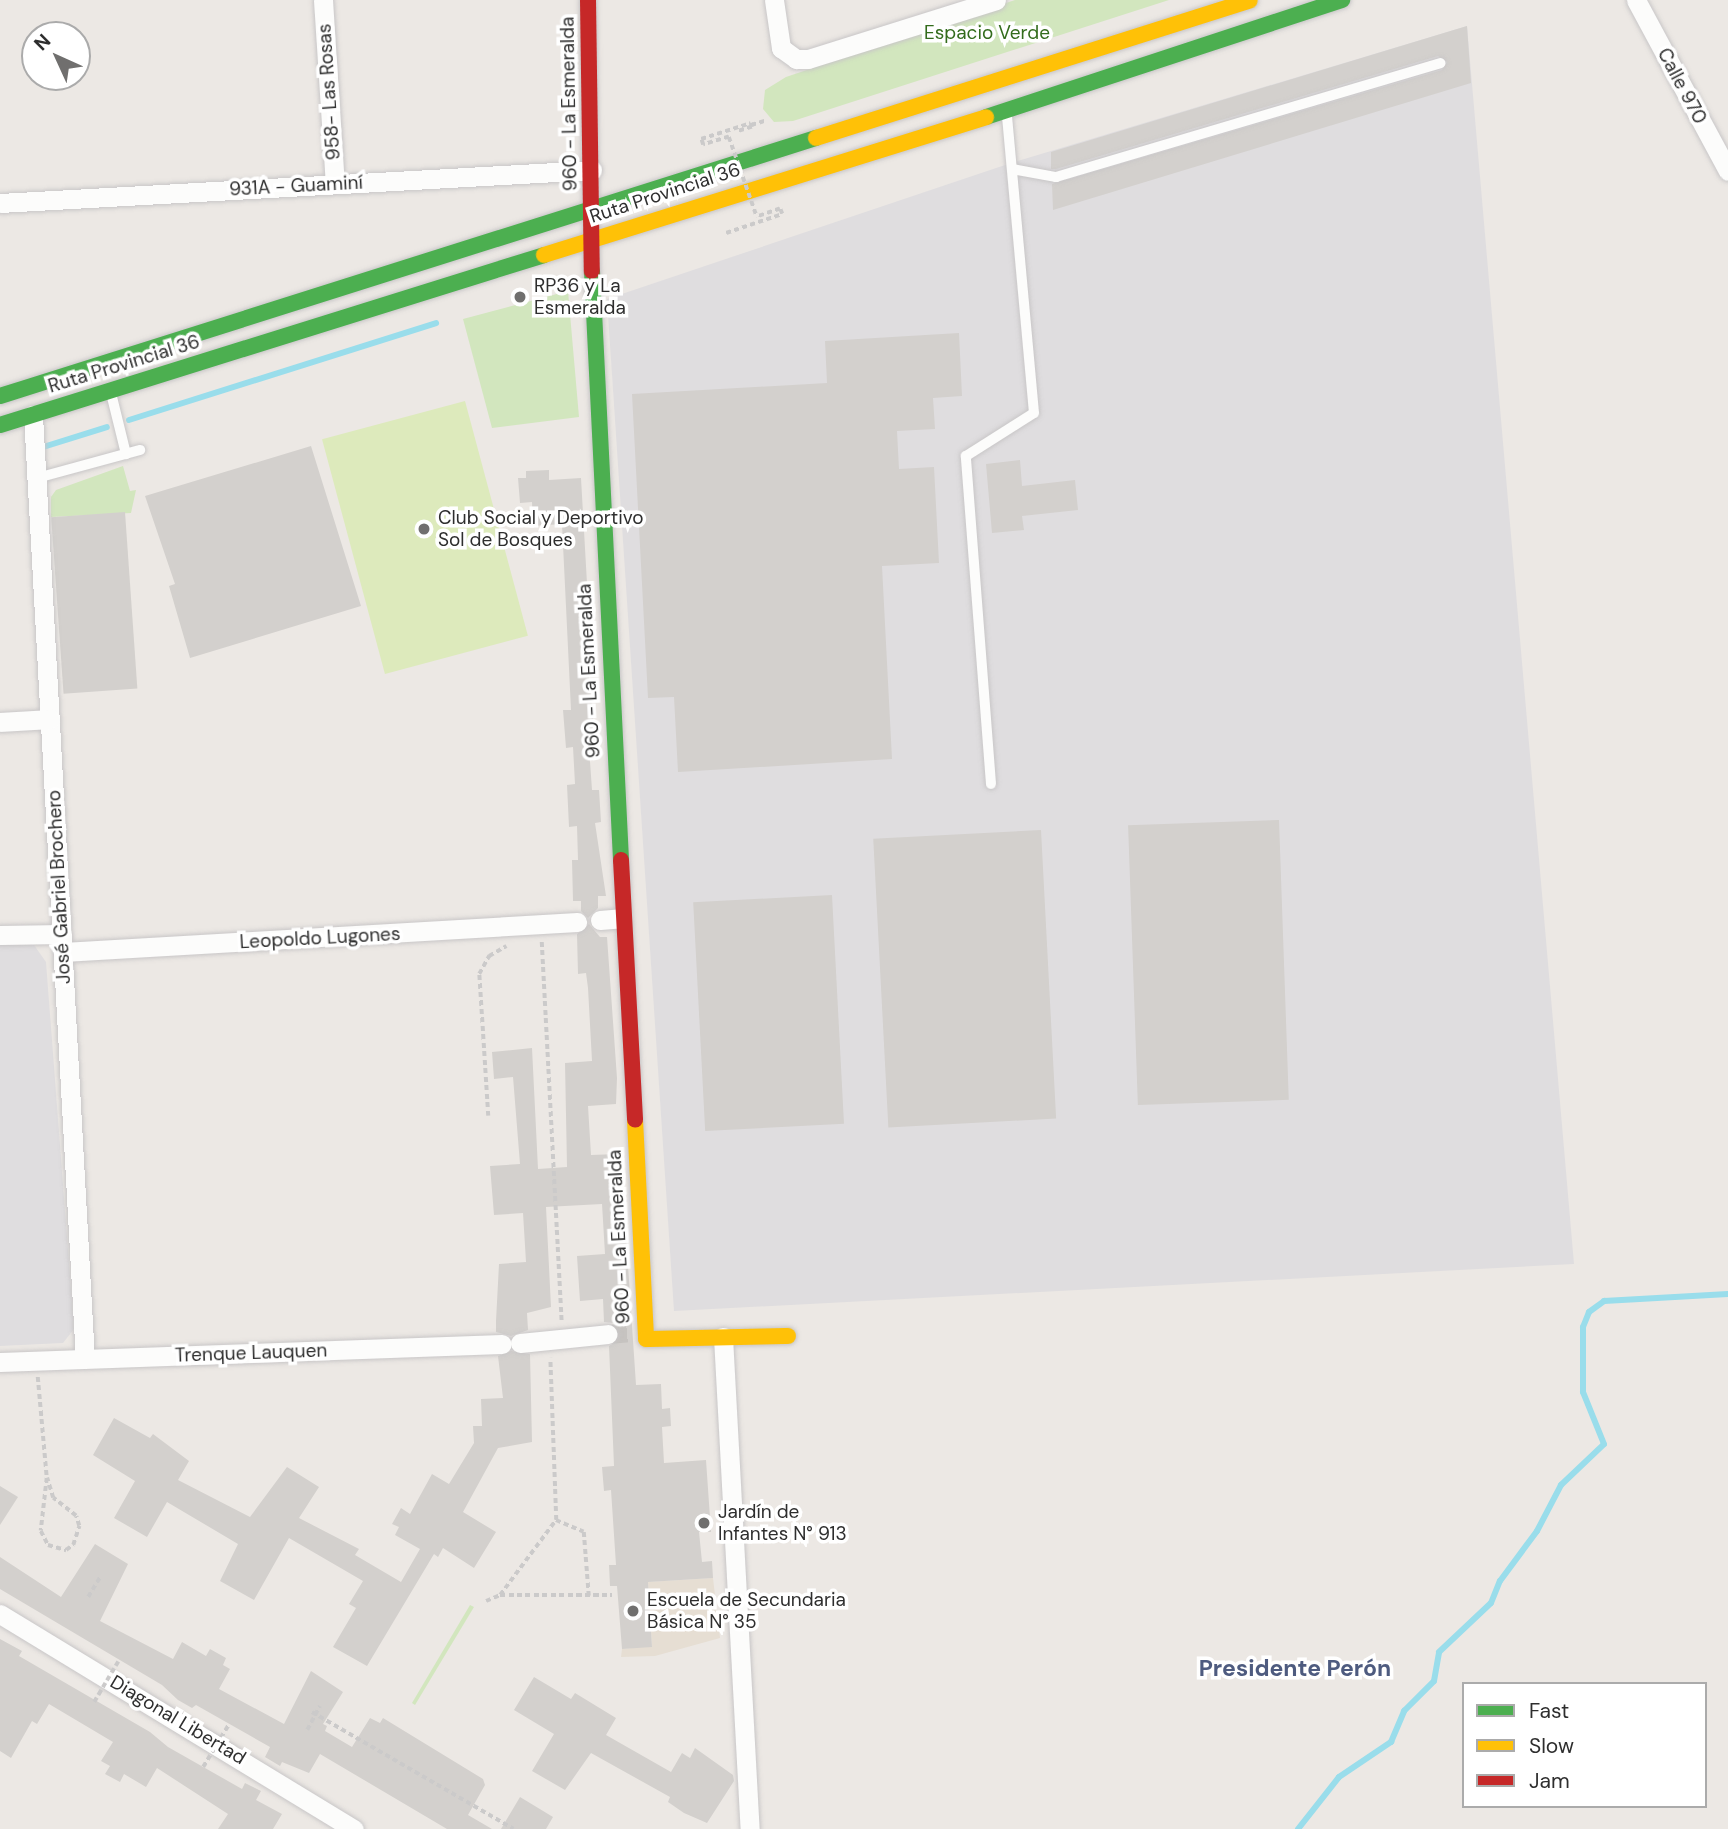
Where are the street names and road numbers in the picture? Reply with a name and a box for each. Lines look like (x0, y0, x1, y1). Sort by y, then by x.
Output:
street label: 960 - La Esmeralda (556, 17, 582, 191)
street label: 958- Las Rosas (313, 23, 345, 161)
street label: Calle 970 (1653, 44, 1711, 128)
street label: Ruta Provincial 36 (587, 158, 743, 228)
street label: 931A - Guaminí (229, 171, 363, 201)
street label: Ruta Provincial 36 (46, 330, 202, 398)
street label: 960 - La Esmeralda (573, 583, 605, 759)
street label: José Gabriel Brochero (43, 789, 75, 985)
street label: Leopoldo Lugones (239, 922, 401, 954)
street label: 960 - La Esmeralda (603, 1149, 635, 1325)
street label: Trenque Lauquen (174, 1339, 328, 1367)
street label: Diagonal Libertad (106, 1671, 250, 1769)

